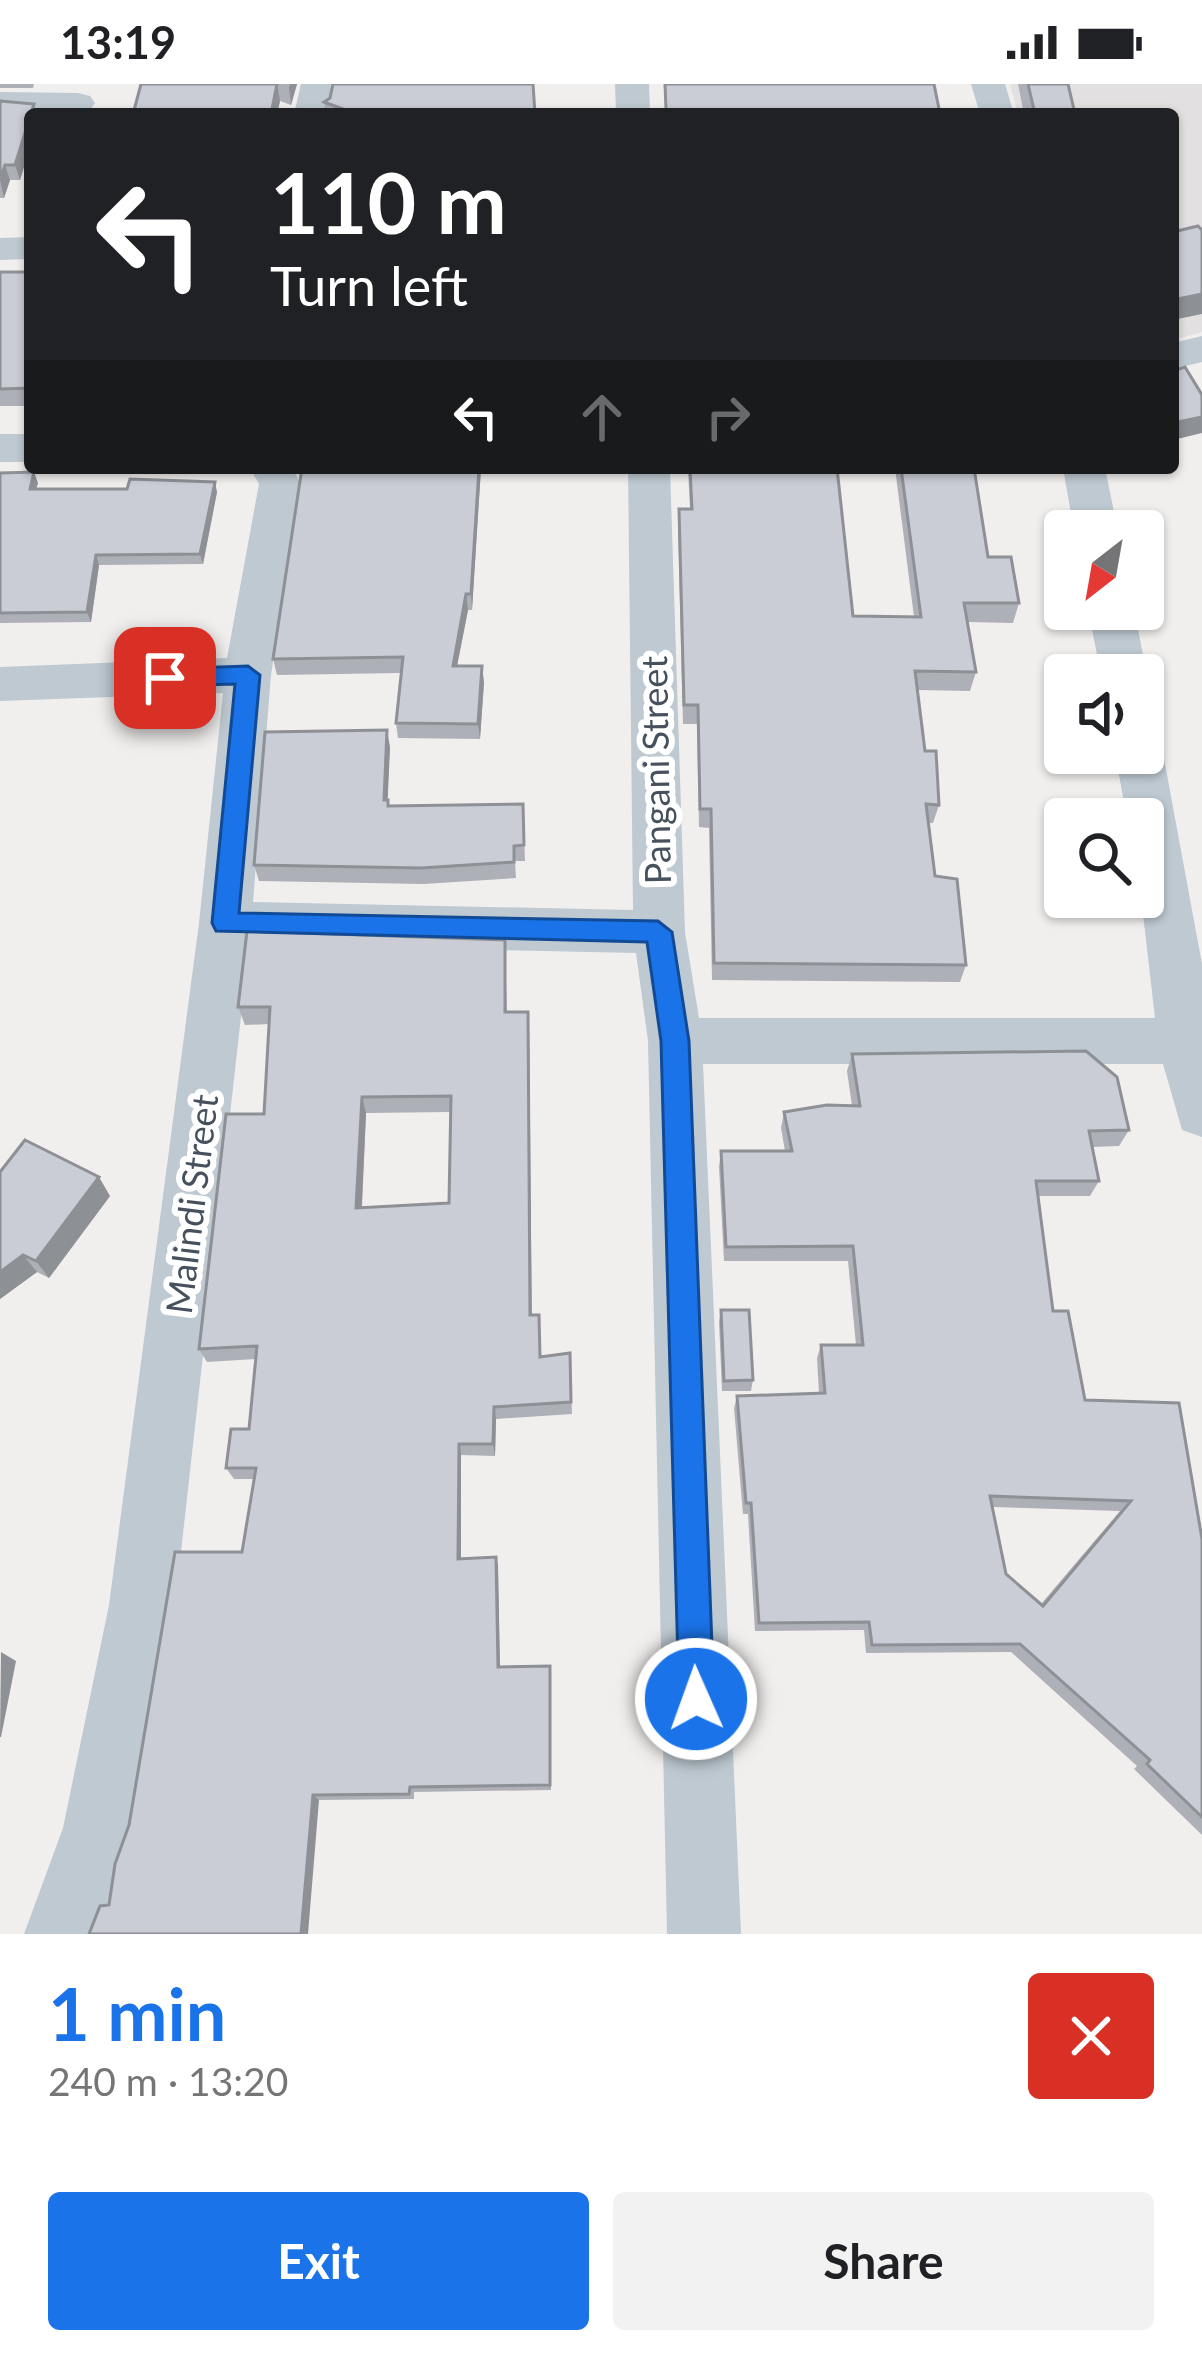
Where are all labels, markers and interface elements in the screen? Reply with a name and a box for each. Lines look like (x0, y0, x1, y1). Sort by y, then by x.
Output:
text: 13:19 (60, 15, 176, 69)
text: 110 m (270, 151, 507, 252)
icon: left (72, 156, 228, 312)
text: Turn left (270, 253, 468, 318)
icon: left (443, 384, 509, 450)
icon: ahead (569, 384, 635, 450)
icon: right (695, 384, 761, 450)
north arrow (1044, 510, 1164, 630)
map controls (1044, 510, 1164, 918)
pin (114, 627, 216, 729)
icon: arrive (132, 645, 198, 711)
button: sound (1044, 654, 1164, 774)
street label: Pangani Street (631, 655, 679, 885)
button: search (1044, 798, 1164, 918)
street label: Malindi Street (156, 1092, 226, 1316)
position arrow (633, 1636, 759, 1762)
text: 1 min (48, 1970, 226, 2056)
button: close (1028, 1973, 1154, 2099)
text: 240 m · 13:20 (48, 2058, 288, 2104)
button: Exit (48, 2192, 589, 2330)
button: Share (613, 2192, 1154, 2330)

